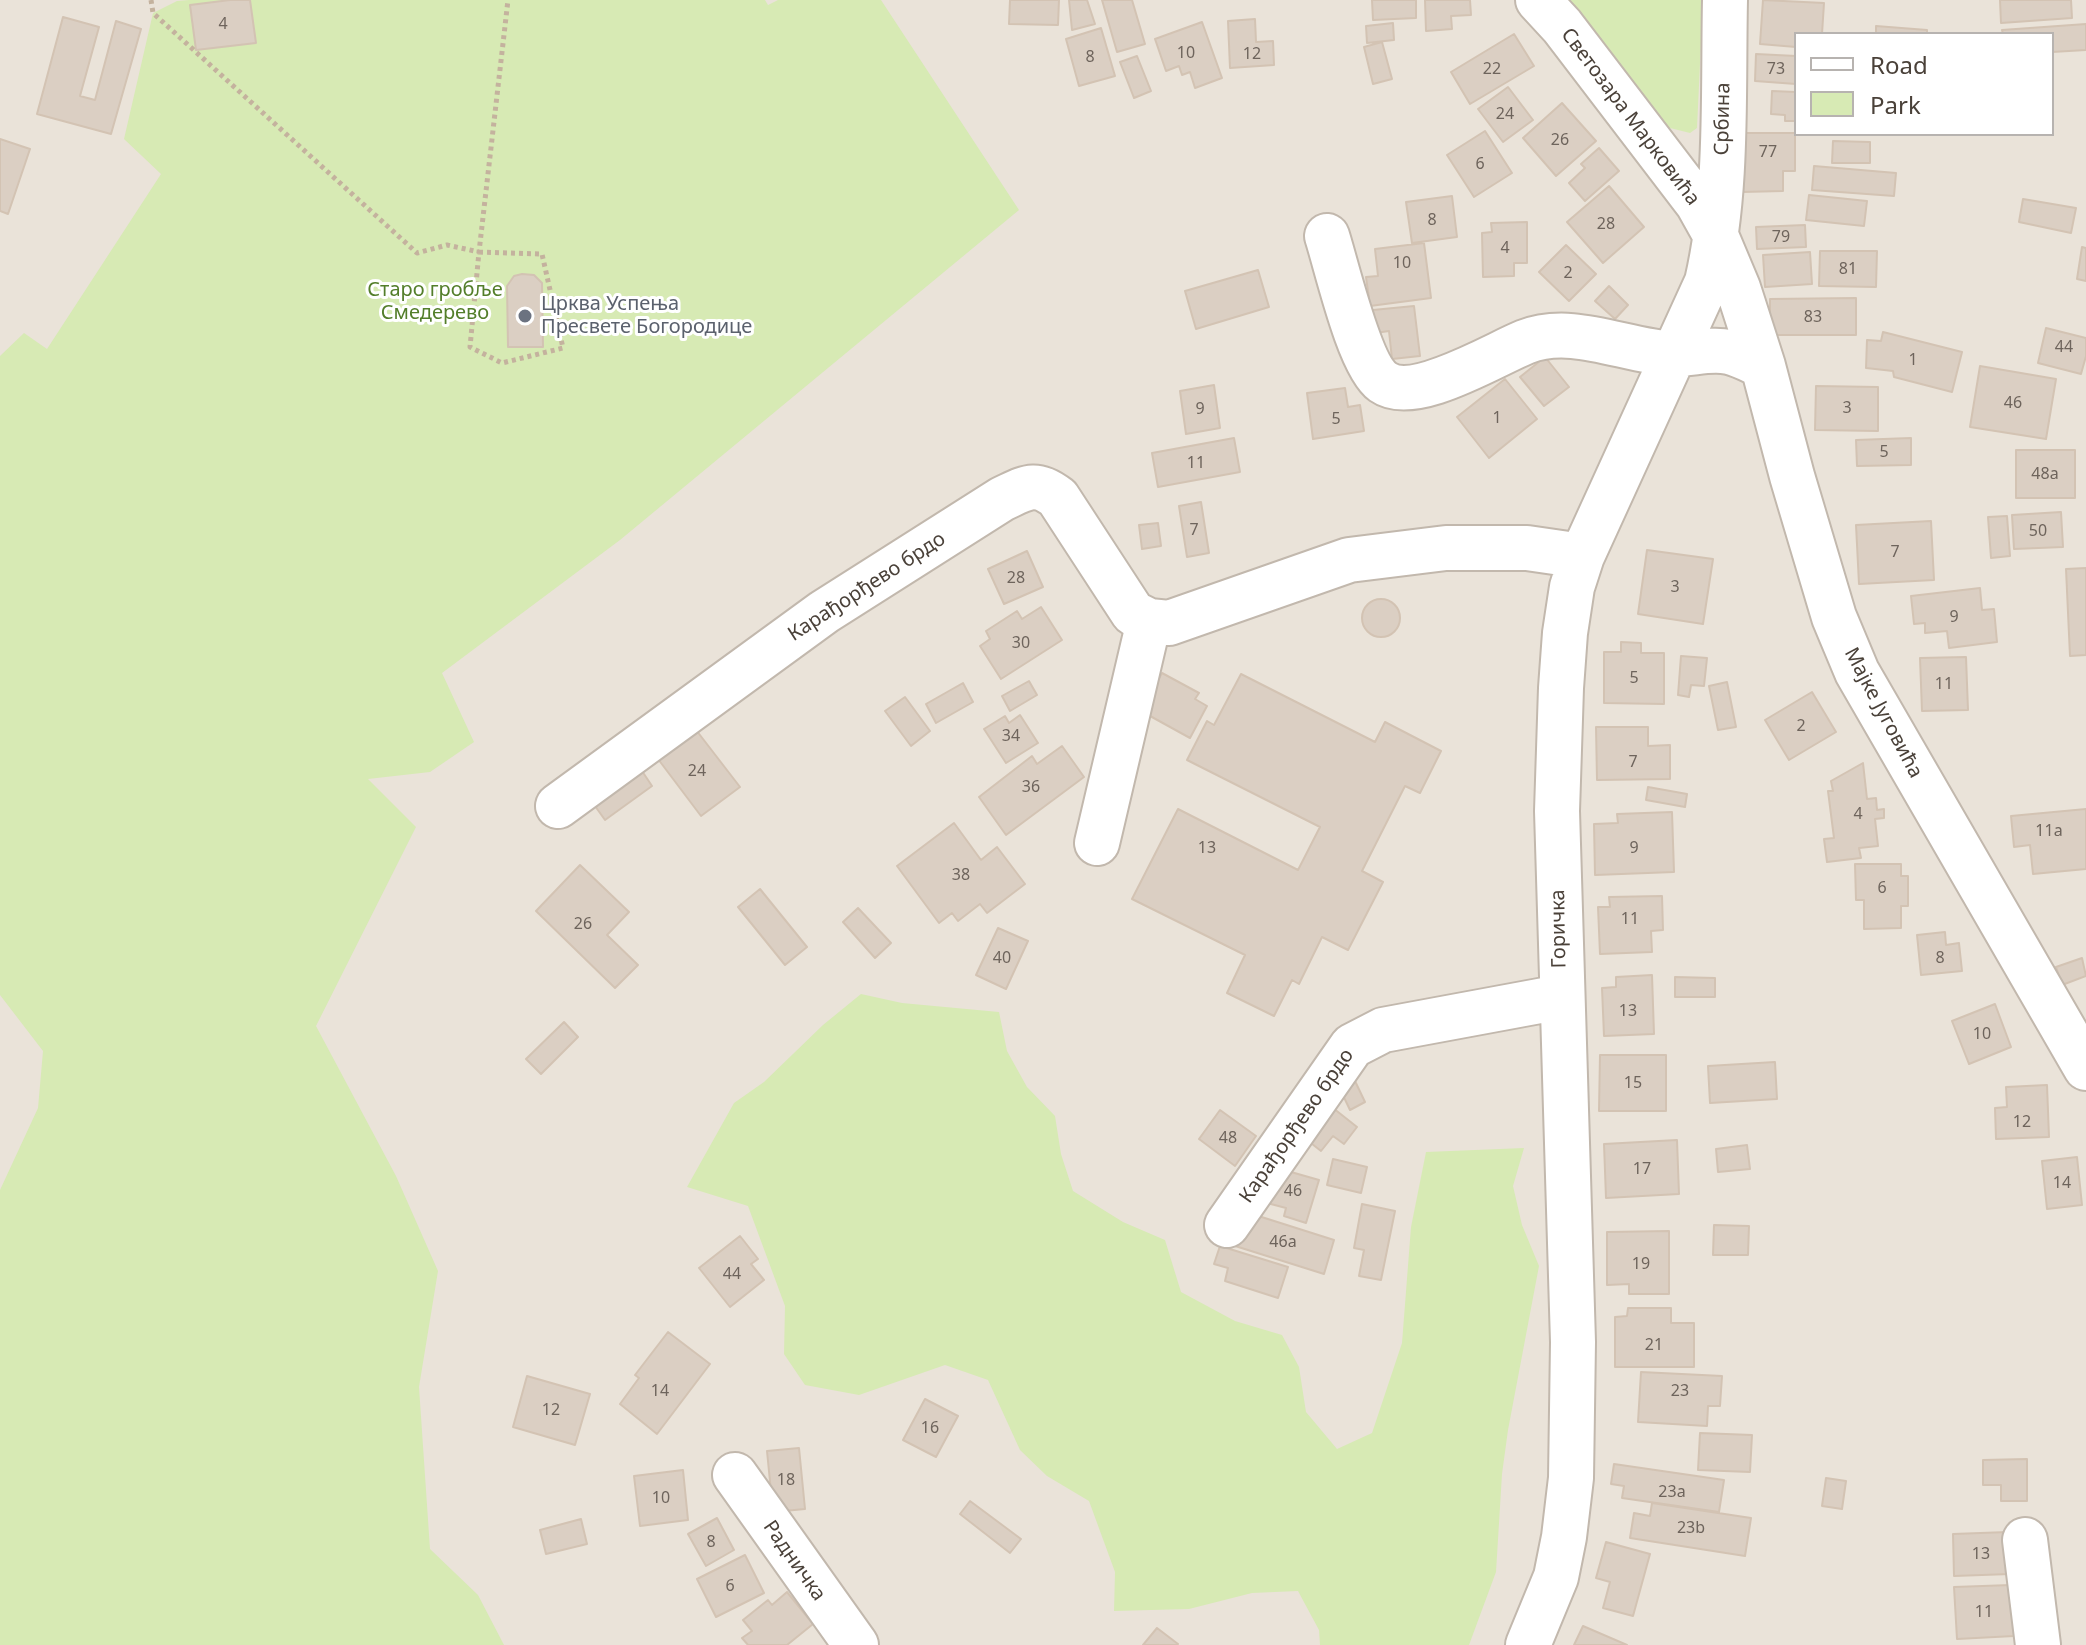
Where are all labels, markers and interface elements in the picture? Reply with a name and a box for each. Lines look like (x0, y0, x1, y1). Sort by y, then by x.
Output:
house number: 4 (218, 14, 228, 34)
street label: Светозара Марковића (1555, 24, 1705, 210)
legend (1794, 32, 2054, 136)
house number: 10 (1177, 43, 1195, 63)
house number: 12 (1243, 44, 1261, 64)
house number: 8 (1085, 47, 1095, 67)
text: Road (1870, 48, 1928, 81)
house number: 22 (1483, 59, 1501, 79)
house number: 73 (1767, 59, 1785, 79)
street label: Србина (1710, 82, 1736, 156)
text: Park (1870, 88, 1921, 121)
house number: 24 (1496, 104, 1514, 124)
house number: 26 (1551, 130, 1569, 150)
house number: 77 (1759, 142, 1777, 162)
house number: 6 (1475, 154, 1485, 174)
house number: 8 (1427, 210, 1437, 230)
house number: 28 (1597, 214, 1615, 234)
house number: 79 (1772, 227, 1790, 247)
house number: 4 (1500, 238, 1510, 258)
house number: 10 (1393, 253, 1411, 273)
house number: 81 (1839, 259, 1857, 279)
house number: 2 (1563, 263, 1573, 283)
park label: Старо гробље Смедерево (367, 278, 503, 325)
place label: Црква Успења Пресвете Богородице (541, 292, 752, 339)
marker: Црква Успења Пресвете Богородице (516, 307, 534, 325)
house number: 83 (1804, 307, 1822, 327)
house number: 44 (2055, 337, 2073, 357)
house number: 1 (1908, 350, 1918, 370)
house number: 46 (2004, 393, 2022, 413)
house number: 3 (1842, 398, 1852, 418)
house number: 9 (1195, 399, 1205, 419)
house number: 1 (1492, 408, 1502, 428)
house number: 5 (1331, 409, 1341, 429)
house number: 5 (1879, 442, 1889, 462)
house number: 11 (1187, 453, 1205, 473)
house number: 48a (2031, 464, 2059, 484)
house number: 7 (1189, 520, 1199, 540)
house number: 50 (2029, 521, 2047, 541)
street label: Карађорђево брдо (784, 527, 950, 647)
house number: 7 (1890, 542, 1900, 562)
house number: 28 (1007, 568, 1025, 588)
house number: 3 (1670, 577, 1680, 597)
house number: 9 (1949, 607, 1959, 627)
house number: 30 (1012, 633, 1030, 653)
street label: Мајке Југовића (1839, 644, 1927, 782)
house number: 5 (1629, 668, 1639, 688)
house number: 11 (1935, 674, 1953, 694)
house number: 2 (1796, 716, 1806, 736)
house number: 34 (1002, 726, 1020, 746)
house number: 7 (1628, 752, 1638, 772)
house number: 24 (688, 761, 706, 781)
house number: 36 (1022, 777, 1040, 797)
house number: 4 (1853, 804, 1863, 824)
house number: 11a (2035, 821, 2063, 841)
house number: 13 (1198, 838, 1216, 858)
house number: 9 (1629, 838, 1639, 858)
house number: 38 (952, 865, 970, 885)
house number: 6 (1877, 878, 1887, 898)
street label: Горичка (1546, 889, 1572, 969)
house number: 11 (1621, 909, 1639, 929)
house number: 26 (574, 914, 592, 934)
house number: 40 (993, 948, 1011, 968)
house number: 8 (1935, 948, 1945, 968)
house number: 13 (1619, 1001, 1637, 1021)
house number: 10 (1973, 1024, 1991, 1044)
street label: Карађорђево брдо (1235, 1044, 1359, 1208)
house number: 15 (1624, 1073, 1642, 1093)
house number: 12 (2013, 1112, 2031, 1132)
house number: 48 (1219, 1128, 1237, 1148)
house number: 17 (1633, 1159, 1651, 1179)
house number: 14 (2053, 1173, 2071, 1193)
house number: 46 (1284, 1181, 1302, 1201)
house number: 46a (1269, 1232, 1297, 1252)
house number: 19 (1632, 1254, 1650, 1274)
house number: 44 (723, 1264, 741, 1284)
house number: 21 (1645, 1335, 1663, 1355)
house number: 14 (651, 1381, 669, 1401)
house number: 23 (1671, 1381, 1689, 1401)
house number: 12 (542, 1400, 560, 1420)
house number: 16 (921, 1418, 939, 1438)
house number: 18 (777, 1470, 795, 1490)
house number: 23a (1658, 1482, 1686, 1502)
house number: 10 (652, 1488, 670, 1508)
street label: Радничка (758, 1516, 830, 1606)
house number: 23b (1677, 1518, 1705, 1538)
house number: 8 (706, 1532, 716, 1552)
house number: 13 (1972, 1544, 1990, 1564)
house number: 6 (725, 1576, 735, 1596)
house number: 11 (1975, 1602, 1993, 1622)

